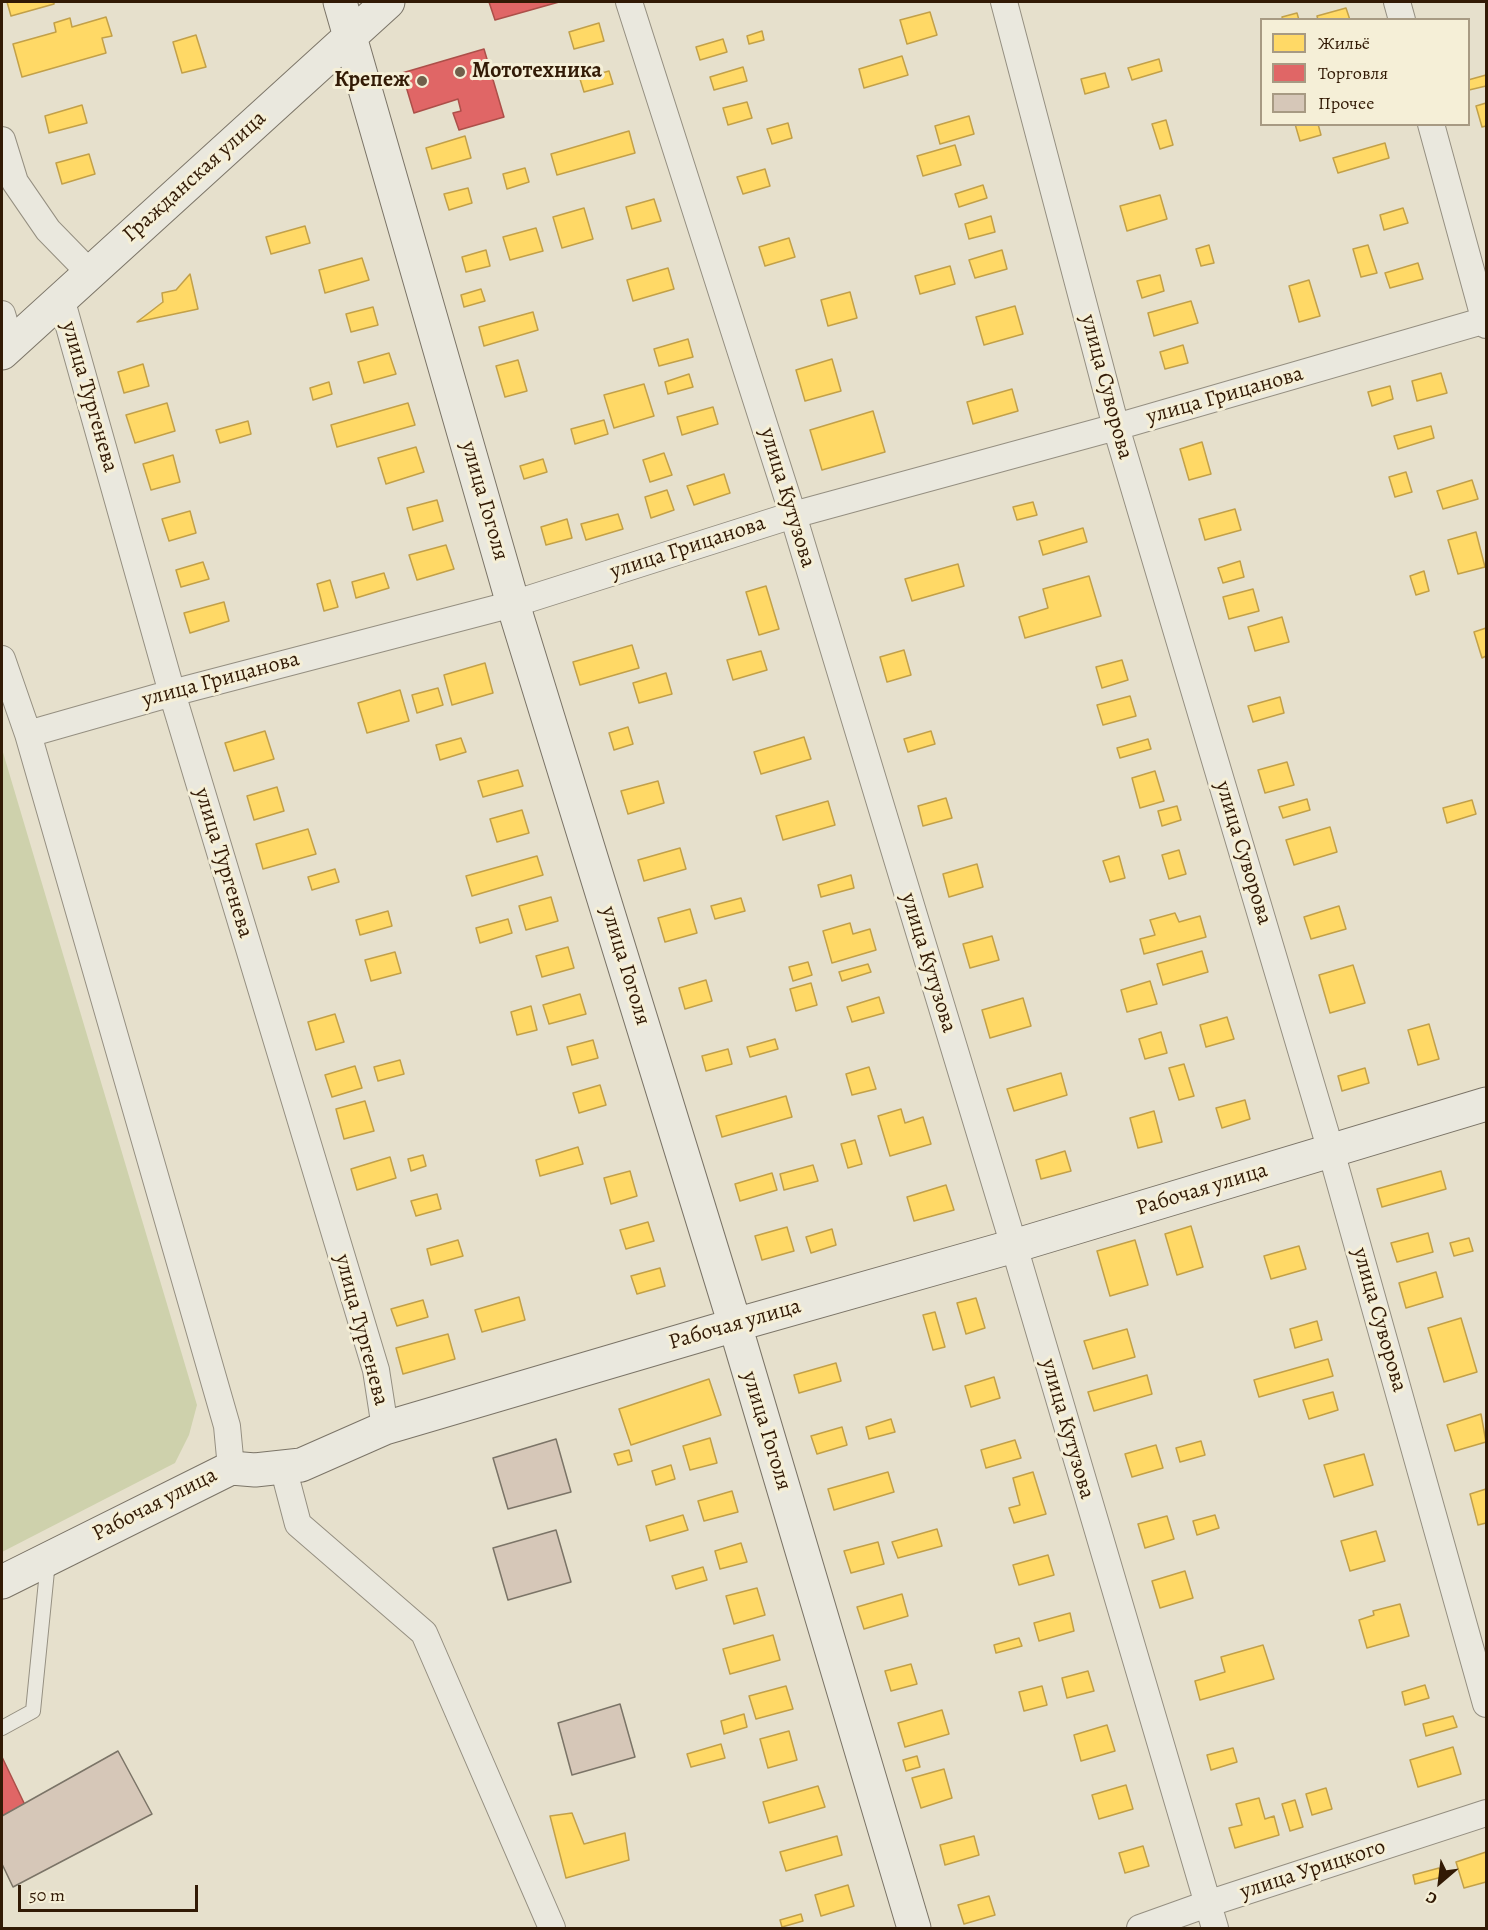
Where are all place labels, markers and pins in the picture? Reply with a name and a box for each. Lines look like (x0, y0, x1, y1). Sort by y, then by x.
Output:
place label: Мототехника (472, 59, 602, 85)
marker: Мототехника (453, 65, 467, 79)
place label: Крепеж (334, 68, 410, 94)
marker: Крепеж (415, 74, 429, 88)

